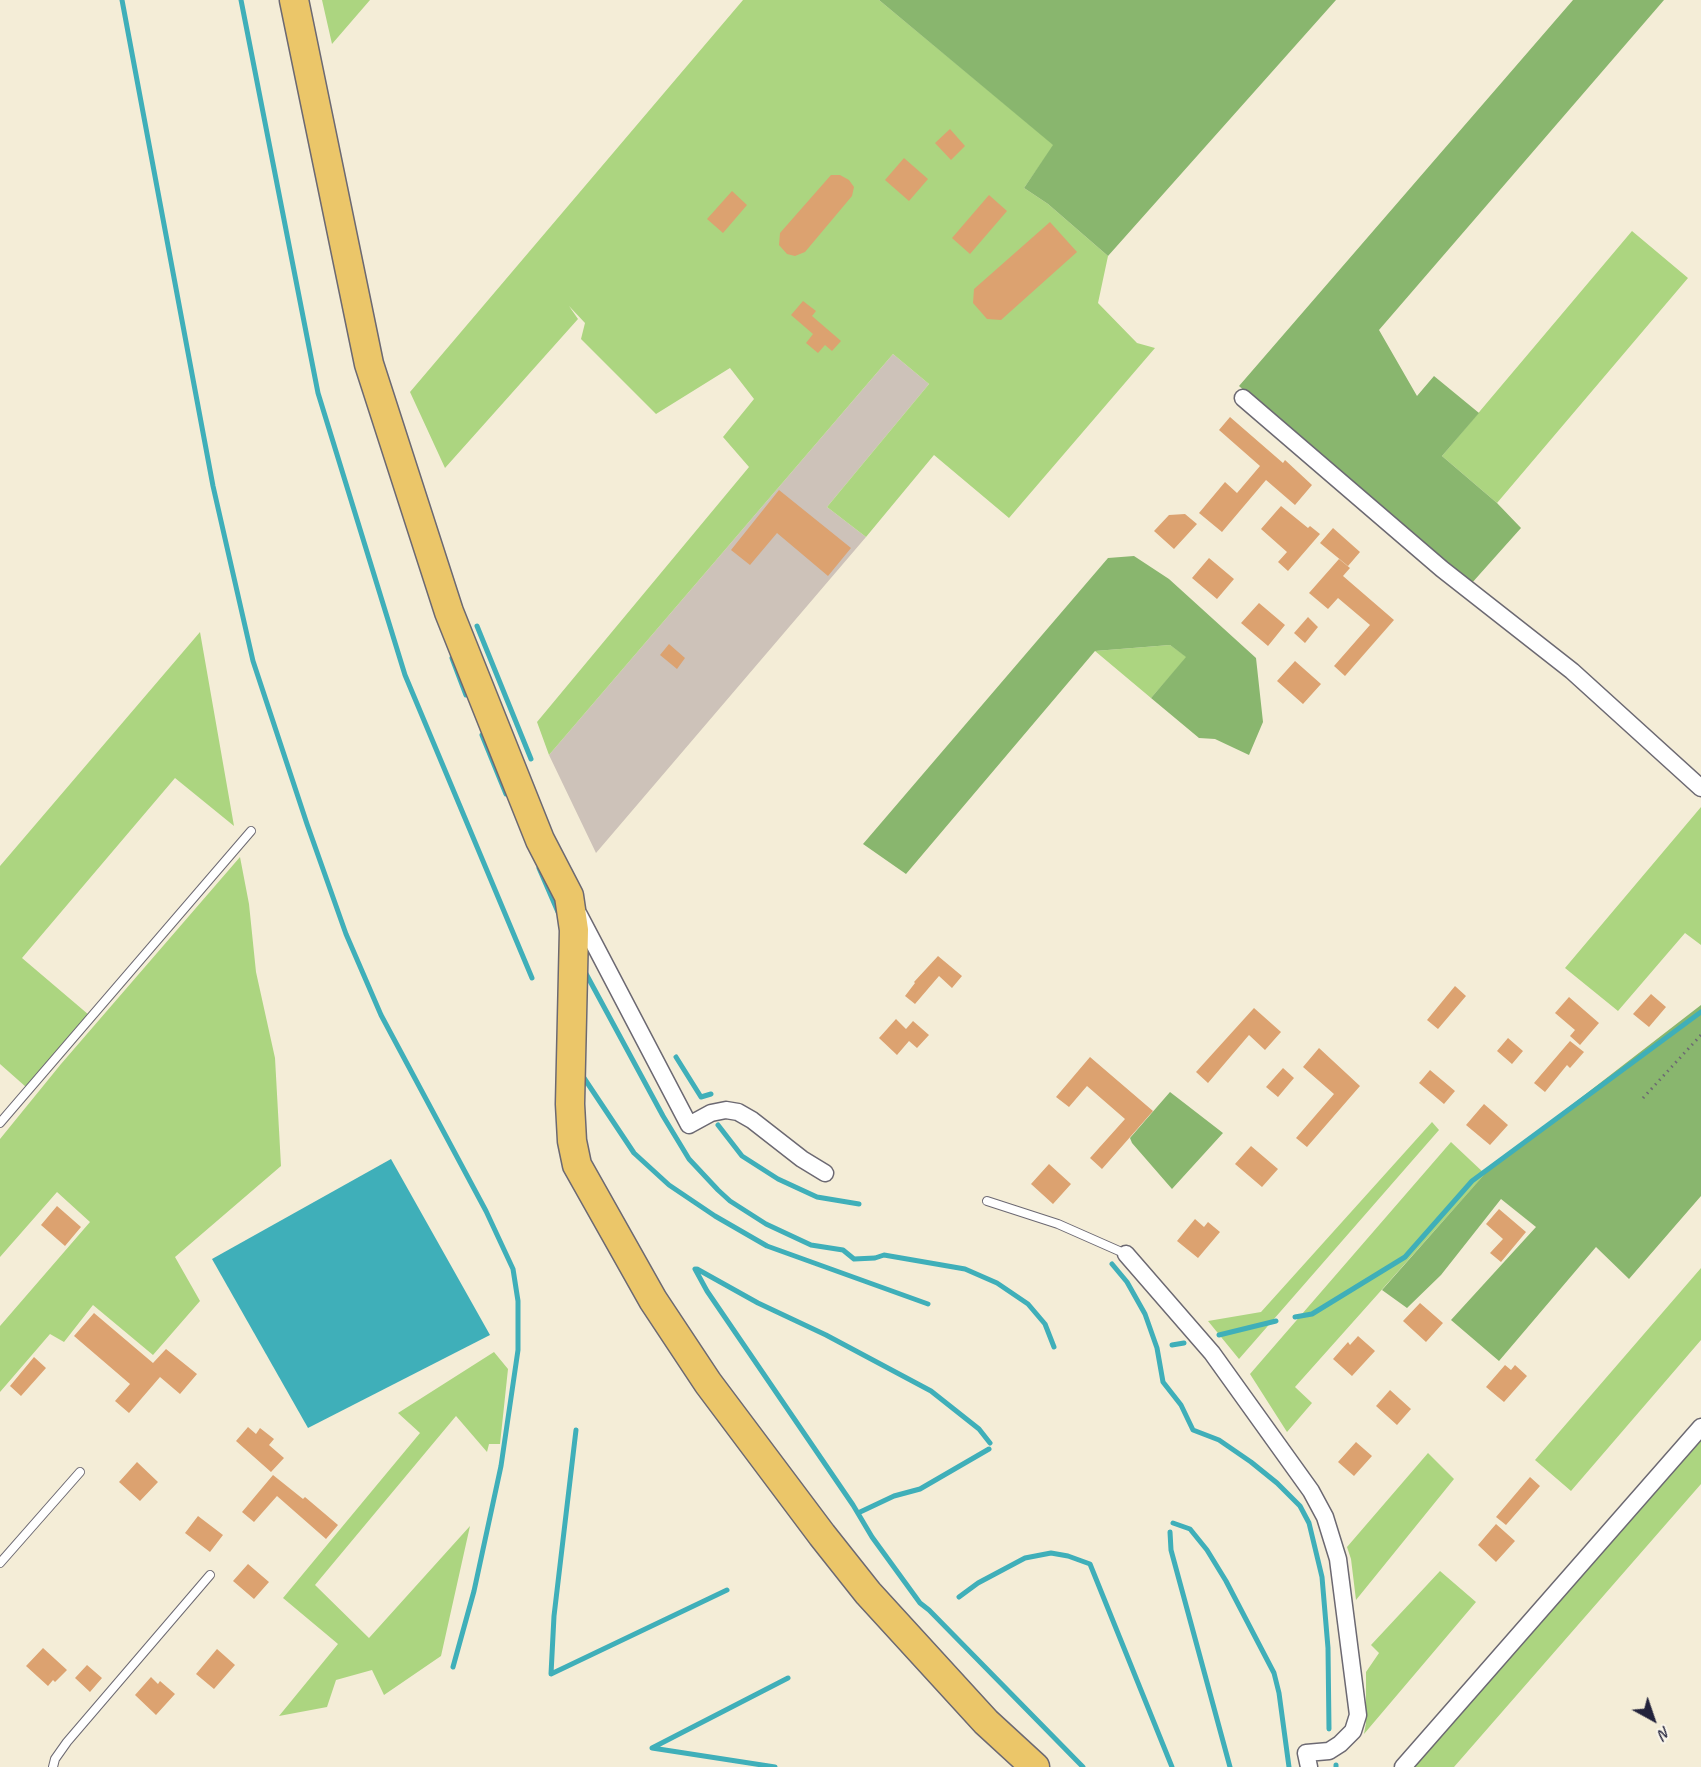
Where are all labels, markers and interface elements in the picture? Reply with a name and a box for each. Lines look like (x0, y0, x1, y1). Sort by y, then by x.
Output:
north arrow (1623, 1689, 1683, 1749)
text: N (1654, 1722, 1675, 1744)

